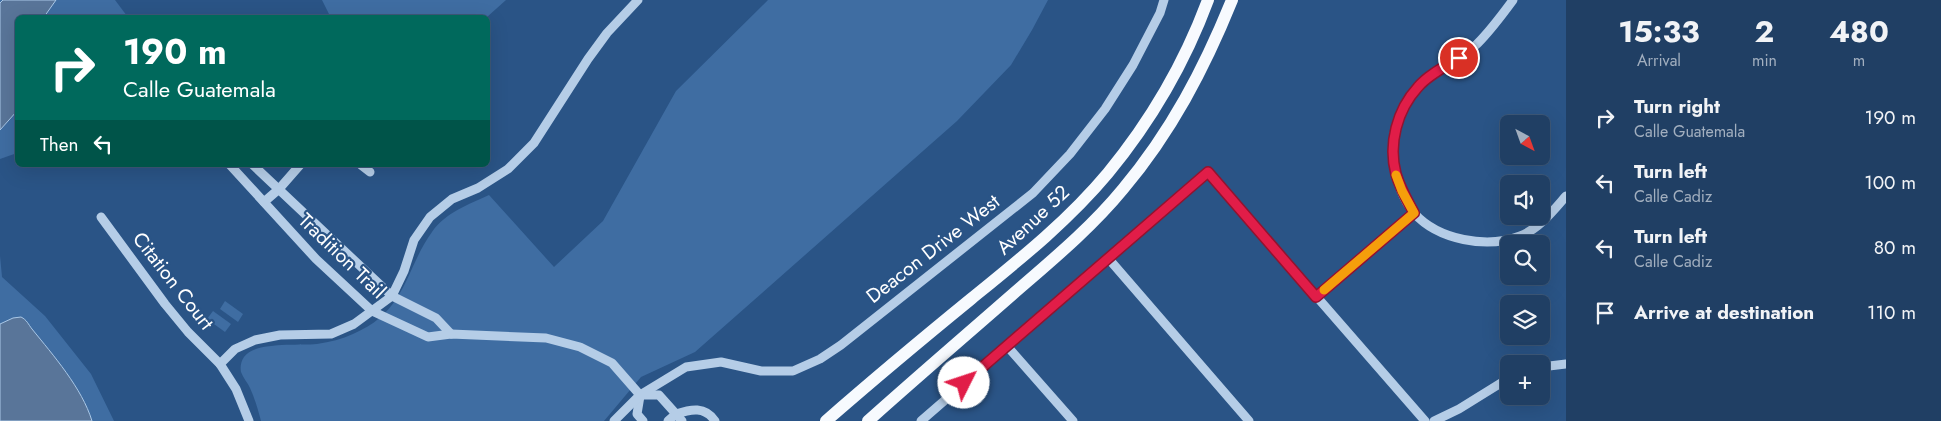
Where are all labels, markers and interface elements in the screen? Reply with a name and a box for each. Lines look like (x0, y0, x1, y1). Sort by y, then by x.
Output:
text: 15:33 (1618, 10, 1700, 53)
text: 2 (1755, 10, 1774, 53)
text: 480 (1829, 10, 1889, 53)
text: 190 m (123, 27, 227, 77)
icon: right (40, 35, 105, 100)
pin (1438, 37, 1480, 79)
icon: arrive (1445, 44, 1473, 72)
text: Arrival (1637, 49, 1681, 72)
text: min (1752, 49, 1777, 72)
text: m (1853, 49, 1865, 72)
text: Calle Guatemala (123, 73, 276, 105)
text: Turn right (1634, 93, 1720, 120)
icon: right (1591, 104, 1619, 132)
text: 190 m (1865, 104, 1916, 131)
north arrow (1500, 115, 1550, 165)
map controls (1500, 115, 1550, 405)
text: Calle Guatemala (1634, 120, 1745, 143)
icon: left (89, 130, 117, 158)
text: Then (40, 131, 79, 158)
text: Turn left (1634, 158, 1707, 185)
icon: left (1591, 169, 1619, 197)
text: 100 m (1864, 169, 1916, 196)
button: sound (1500, 175, 1550, 225)
street label: Avenue 52 (990, 178, 1076, 262)
text: Calle Cadiz (1634, 185, 1712, 208)
street label: Deacon Drive West (860, 187, 1006, 310)
street label: Tradition Trail (292, 207, 392, 305)
text: Turn left (1634, 223, 1707, 250)
street label: Citation Court (125, 226, 221, 336)
icon: left (1591, 234, 1619, 262)
text: 80 m (1874, 234, 1916, 261)
button: search (1500, 235, 1550, 285)
text: Calle Cadiz (1634, 250, 1712, 273)
button: layers (1500, 295, 1550, 345)
icon: arrive (1591, 299, 1619, 327)
text: Arrive at destination (1634, 299, 1814, 326)
text: 110 m (1867, 299, 1916, 326)
button: + (1500, 355, 1550, 405)
position arrow (937, 356, 989, 408)

